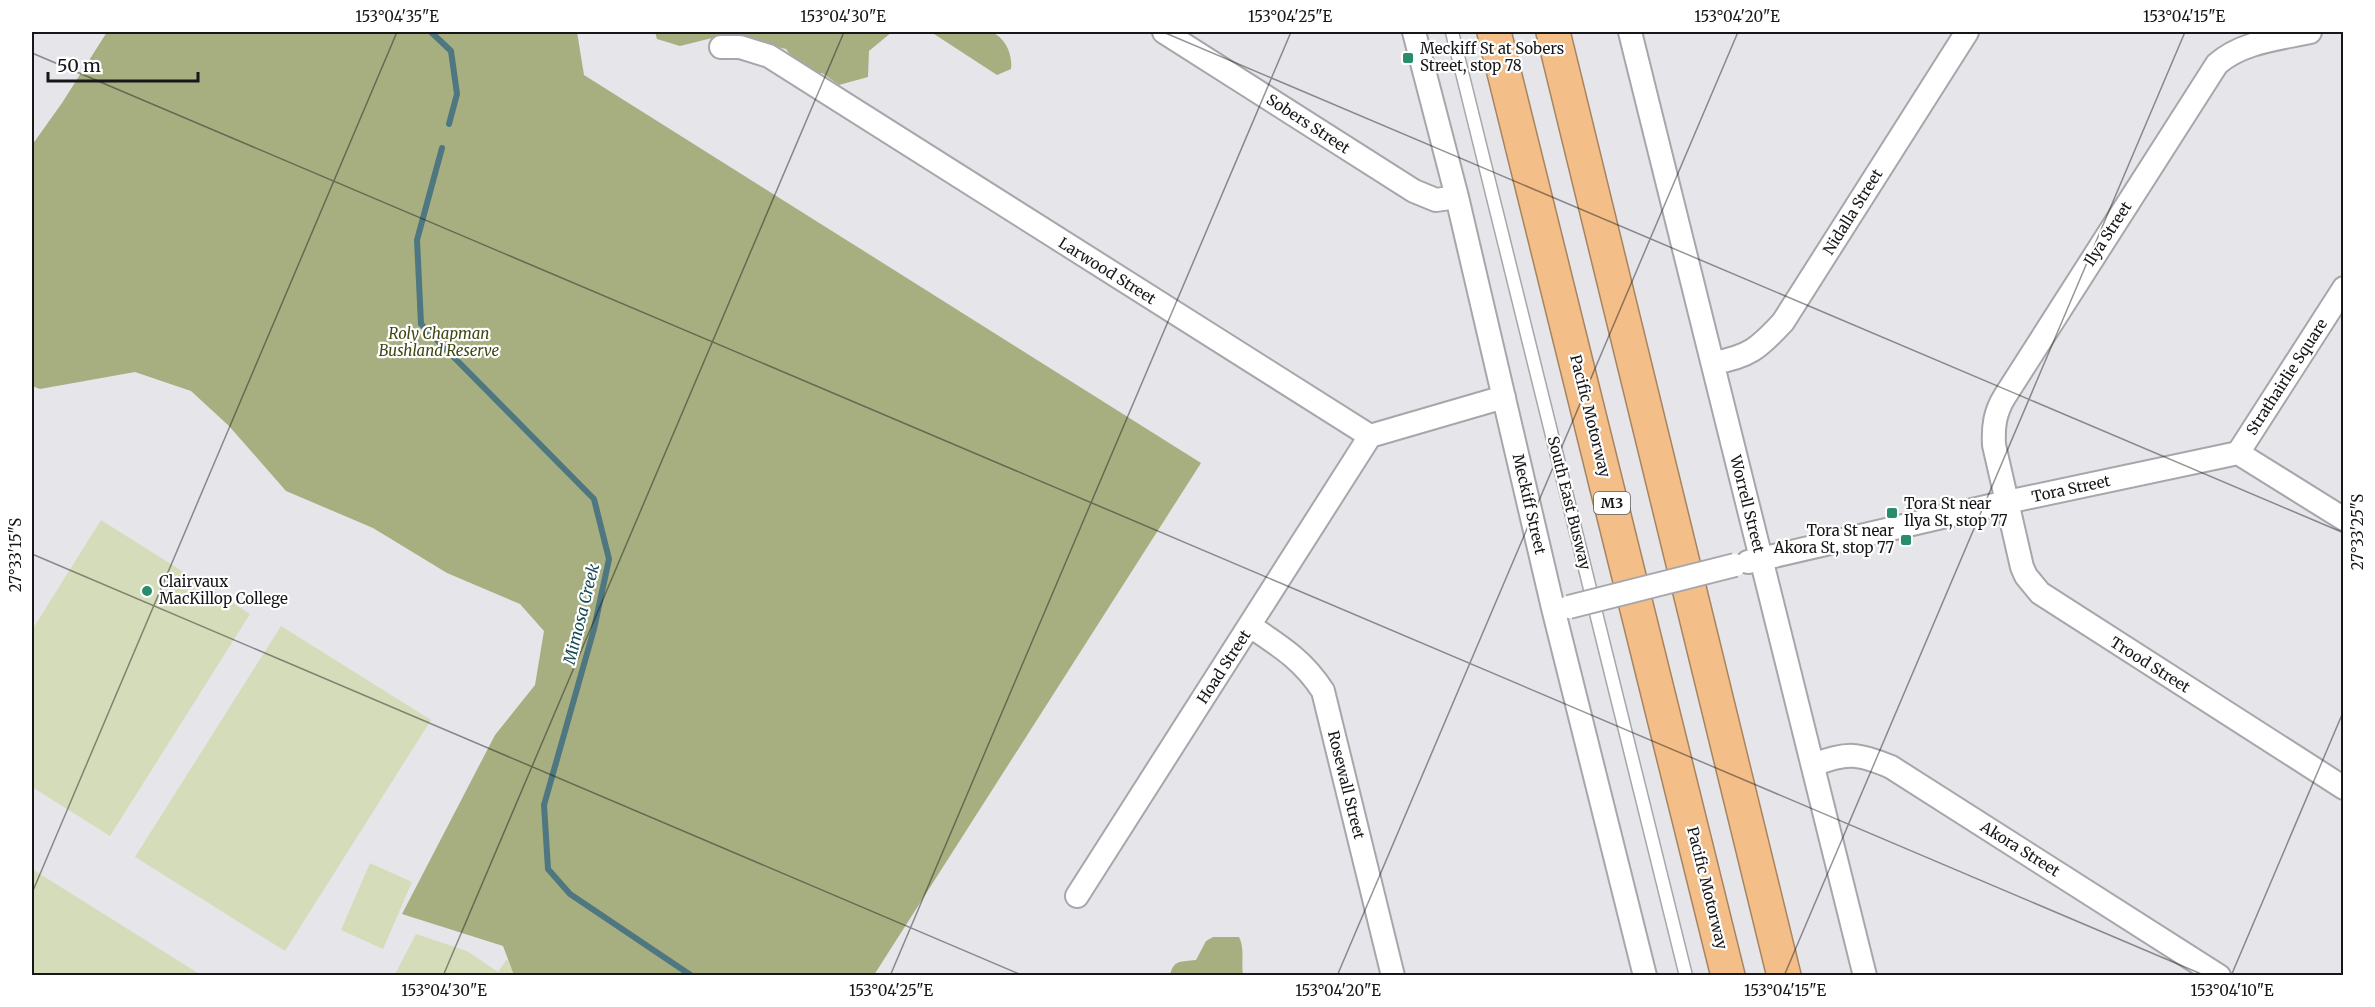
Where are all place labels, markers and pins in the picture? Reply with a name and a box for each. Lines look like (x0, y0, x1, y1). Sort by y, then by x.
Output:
place label: Meckiff St at Sobers Street, stop 78 (1420, 39, 1564, 75)
marker: Meckiff St at Sobers Street, stop 78 (1401, 51, 1415, 65)
place label: Tora St near Ilya St, stop 77 (1904, 494, 2008, 530)
marker: Tora St near Ilya St, stop 77 (1885, 506, 1899, 520)
place label: Tora St near Akora St, stop 77 (1773, 521, 1894, 557)
marker: Tora St near Akora St, stop 77 (1899, 533, 1913, 547)
place label: Clairvaux MacKillop College (159, 572, 288, 608)
marker: Clairvaux MacKillop College (140, 584, 154, 598)

